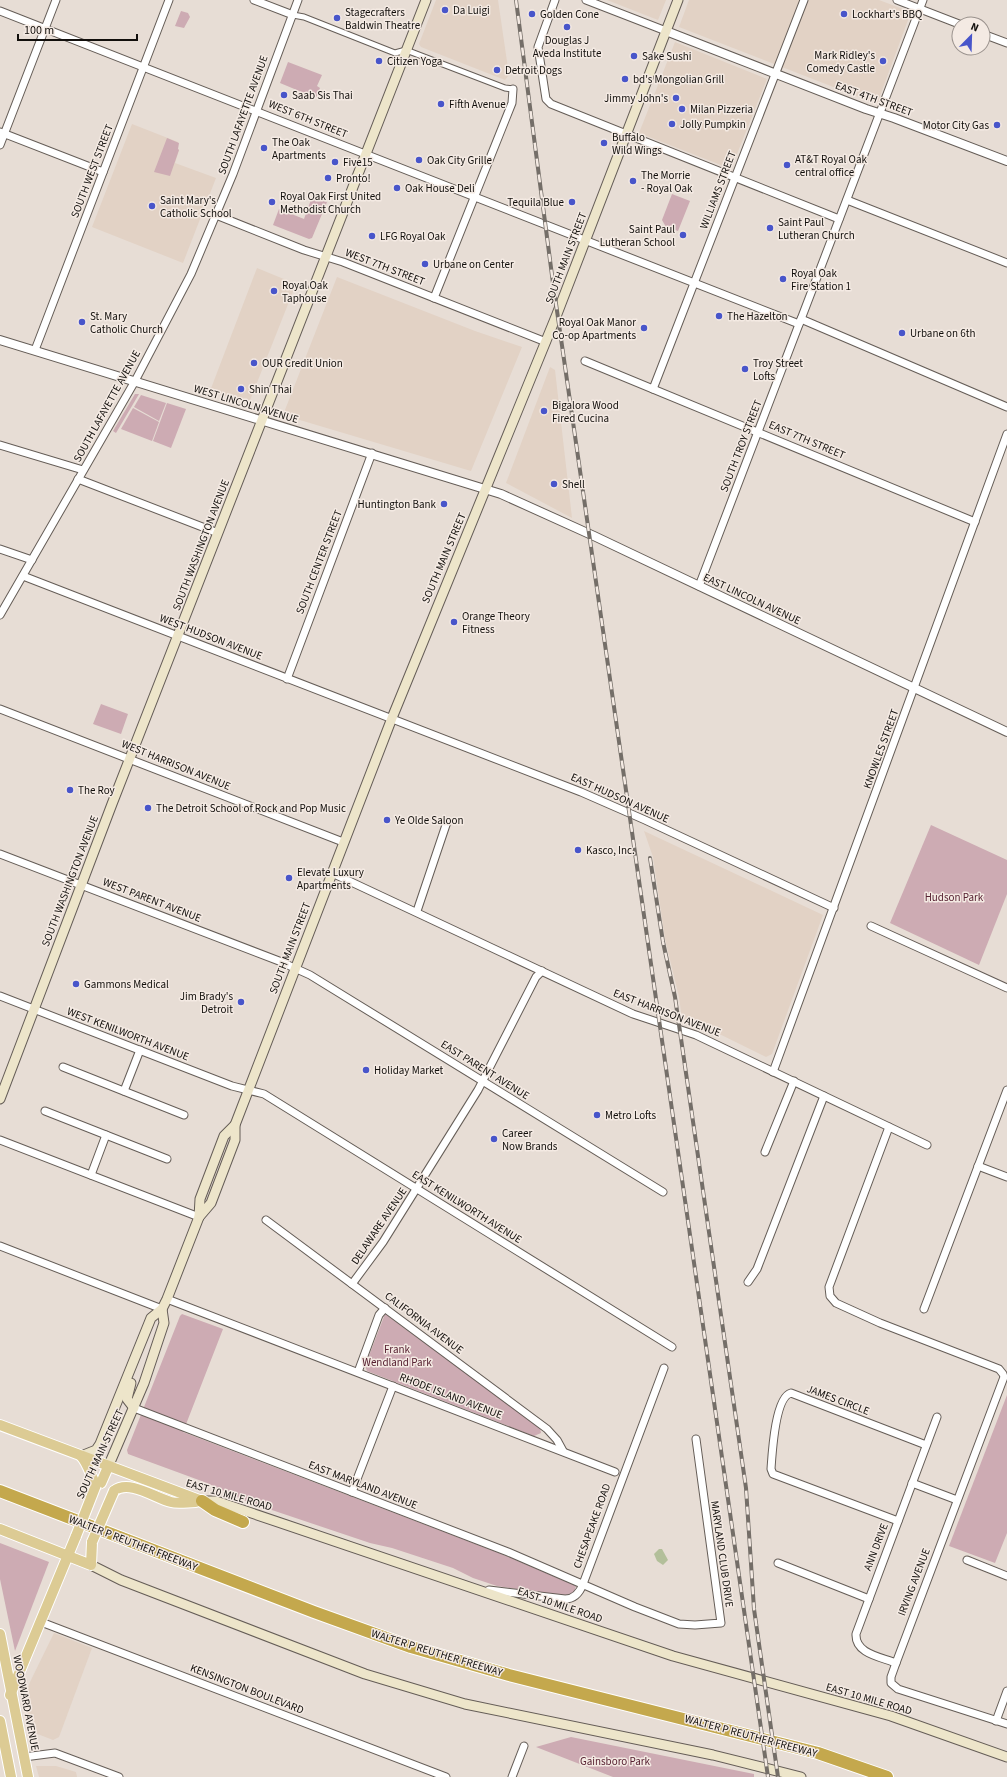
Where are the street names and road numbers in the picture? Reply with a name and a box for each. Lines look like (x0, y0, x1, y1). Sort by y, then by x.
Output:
street label: SOUTH LAFAYETTE AVENUE (214, 53, 272, 177)
street label: EAST 4TH STREET (833, 78, 915, 120)
street label: WEST 6TH STREET (266, 96, 350, 142)
street label: SOUTH WEST STREET (67, 122, 117, 220)
street label: WILLIAMS STREET (696, 149, 740, 231)
street label: SOUTH MAIN STREET (542, 210, 590, 306)
street label: WEST 7TH STREET (343, 245, 427, 289)
street label: SOUTH LAFAYETTE AVENUE (70, 347, 144, 465)
street label: WEST LINCOLN AVENUE (192, 381, 300, 427)
street label: SOUTH TROY STREET (717, 398, 766, 494)
street label: EAST 7TH STREET (767, 417, 848, 463)
street label: SOUTH WASHINGTON AVENUE (169, 477, 233, 613)
street label: SOUTH CENTER STREET (292, 508, 346, 616)
street label: SOUTH MAIN STREET (418, 510, 470, 606)
street label: EAST LINCOLN AVENUE (701, 570, 803, 628)
street label: WEST HUDSON AVENUE (157, 610, 265, 664)
street label: KNOWLES STREET (860, 707, 902, 791)
street label: WEST HARRISON AVENUE (119, 736, 233, 794)
street label: EAST HUDSON AVENUE (568, 770, 672, 827)
street label: SOUTH WASHINGTON AVENUE (38, 813, 102, 949)
street label: WEST PARENT AVENUE (101, 874, 204, 926)
street label: SOUTH MAIN STREET (266, 900, 314, 996)
street label: EAST HARRISON AVENUE (611, 986, 723, 1040)
street label: WEST KENILWORTH AVENUE (65, 1004, 191, 1064)
street label: EAST PARENT AVENUE (438, 1037, 532, 1103)
street label: EAST KENILWORTH AVENUE (409, 1167, 525, 1247)
street label: DELAWARE AVENUE (348, 1184, 411, 1268)
street label: CALIFORNIA AVENUE (382, 1288, 467, 1358)
street label: RHODE ISLAND AVENUE (397, 1369, 505, 1423)
street label: JAMES CIRCLE (805, 1381, 872, 1419)
street label: SOUTH MAIN STREET (73, 1407, 127, 1501)
street label: EAST MARYLAND AVENUE (306, 1457, 420, 1513)
street label: EAST 10 MILE ROAD (184, 1476, 274, 1515)
street label: CHESAPEAKE ROAD (570, 1481, 614, 1571)
street label: MARYLAND CLUB DRIVE (707, 1500, 737, 1608)
street label: WALTER P REUTHER FREEWAY (67, 1512, 200, 1575)
street label: ANN DRIVE (860, 1521, 892, 1573)
street label: IRVING AVENUE (894, 1546, 934, 1618)
street label: EAST 10 MILE ROAD (515, 1583, 605, 1627)
street label: WALTER P REUTHER FREEWAY (369, 1626, 505, 1680)
street label: WOODWARD AVENUE (9, 1654, 43, 1752)
street label: KENSINGTON BOULEVARD (188, 1660, 306, 1718)
street label: EAST 10 MILE ROAD (824, 1680, 914, 1719)
street label: WALTER P REUTHER FREEWAY (683, 1711, 820, 1761)

